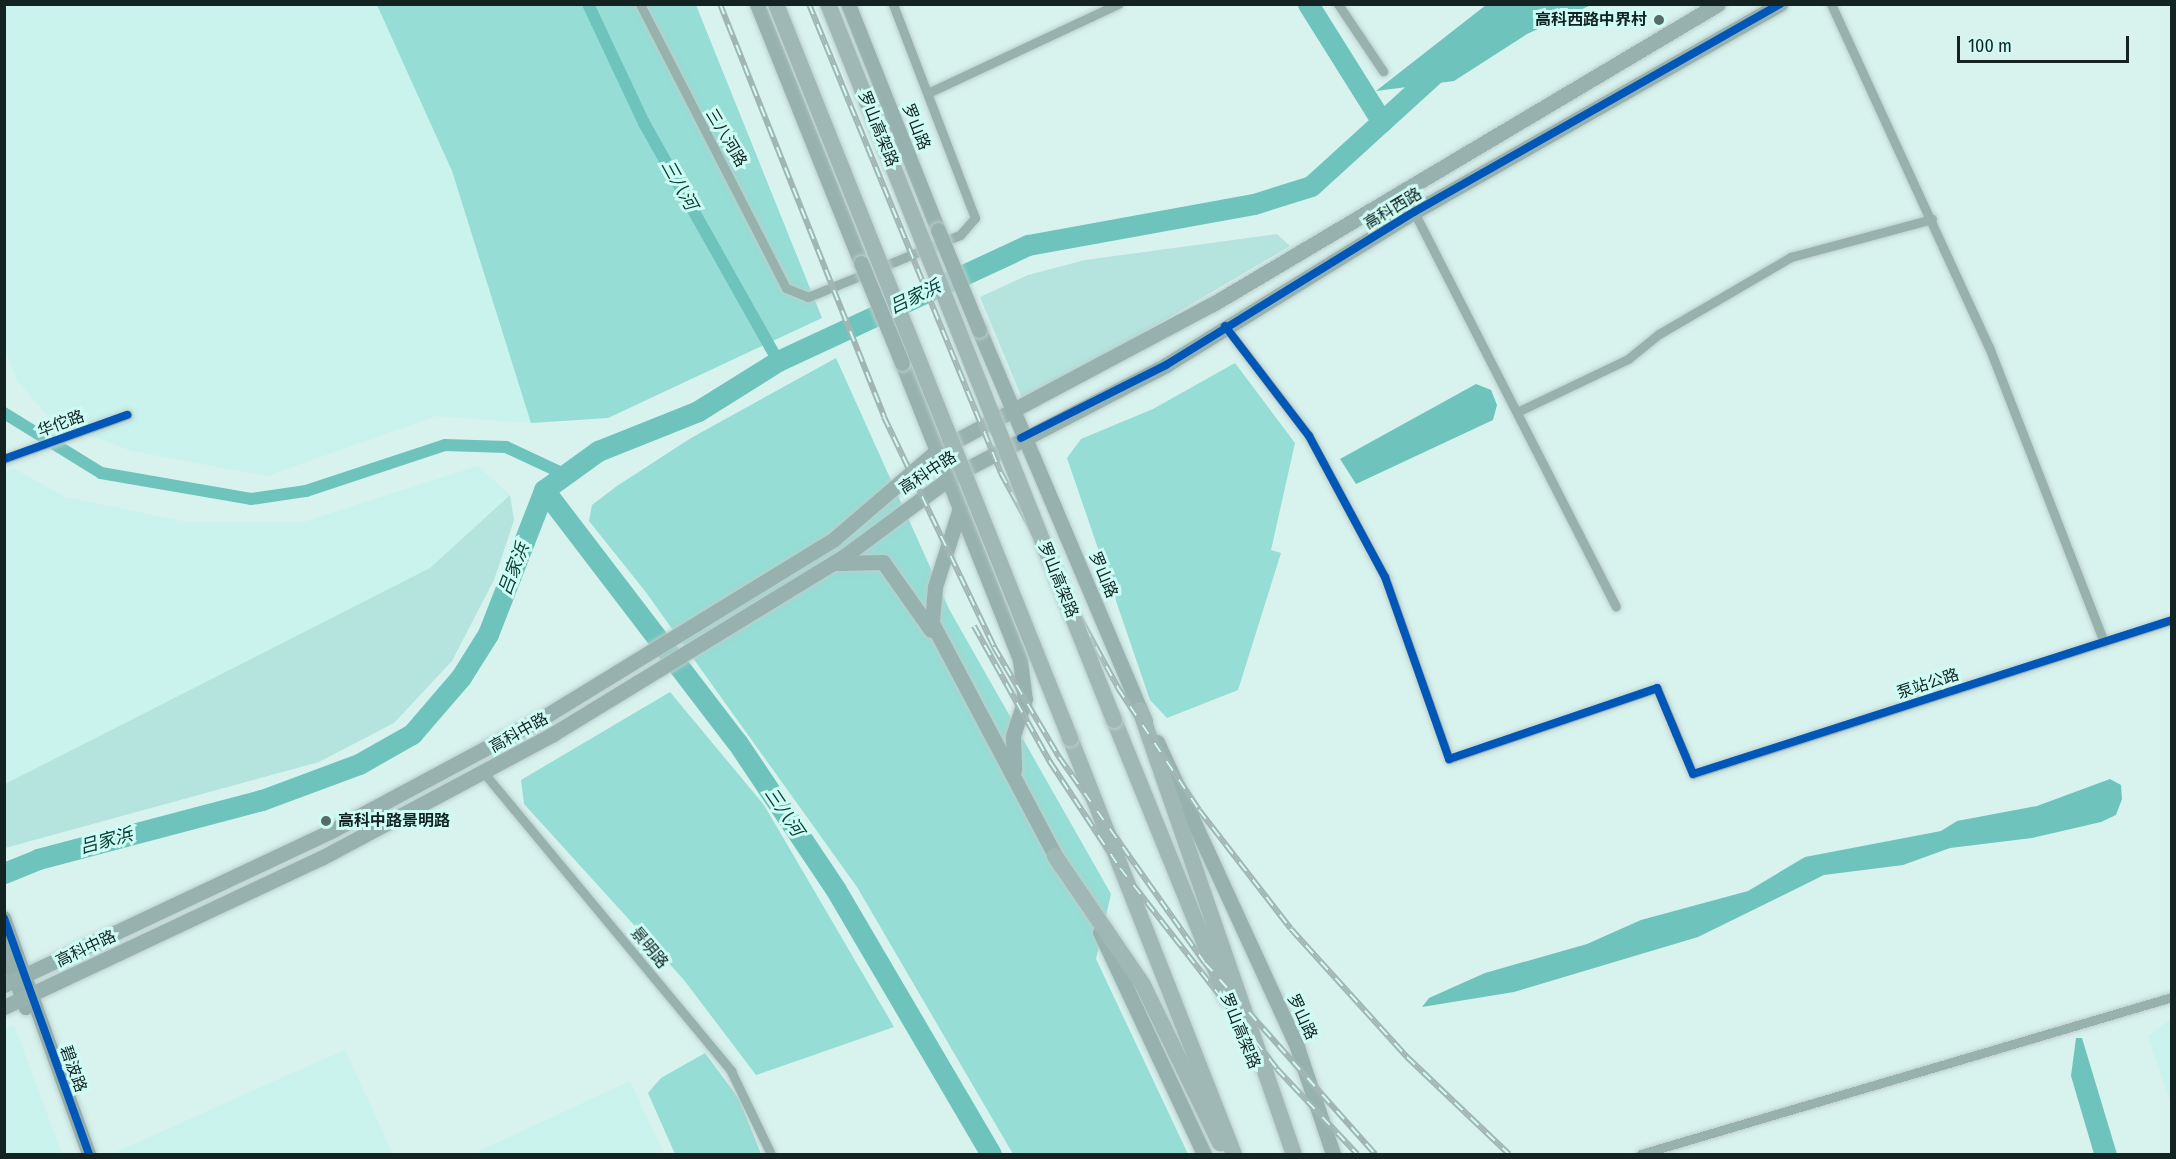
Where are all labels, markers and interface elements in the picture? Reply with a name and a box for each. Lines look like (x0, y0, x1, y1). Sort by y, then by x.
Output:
place label: 高科西路中界村 (1535, 10, 1647, 30)
marker: 高科西路中界村 (1652, 13, 1666, 27)
scale bar (1960, 24, 2132, 62)
text: 100 m (1968, 35, 2012, 57)
street label: 罗山高架路 (854, 88, 902, 170)
street label: 罗山路 (898, 101, 934, 153)
street label: 三八河路 (701, 106, 751, 170)
water label: 三八河 (656, 156, 702, 214)
street label: 高科西路 (1361, 184, 1425, 234)
water label: 吕家浜 (886, 276, 944, 318)
street label: 华佗路 (35, 407, 87, 441)
street label: 高科中路 (896, 448, 960, 498)
street label: 罗山高架路 (1034, 539, 1082, 621)
water label: 吕家浜 (494, 540, 534, 598)
street label: 罗山路 (1085, 549, 1121, 601)
street label: 泵站公路 (1895, 665, 1961, 703)
street label: 高科中路 (486, 709, 552, 757)
water label: 三八河 (760, 784, 808, 840)
place label: 高科中路景明路 (338, 811, 450, 831)
marker: 高科中路景明路 (319, 814, 333, 828)
water label: 吕家浜 (77, 824, 135, 858)
street label: 景明路 (626, 923, 672, 973)
street label: 高科中路 (53, 927, 119, 971)
street label: 罗山高架路 (1216, 990, 1264, 1072)
street label: 罗山路 (1283, 991, 1321, 1043)
street label: 碧波路 (56, 1043, 90, 1095)

